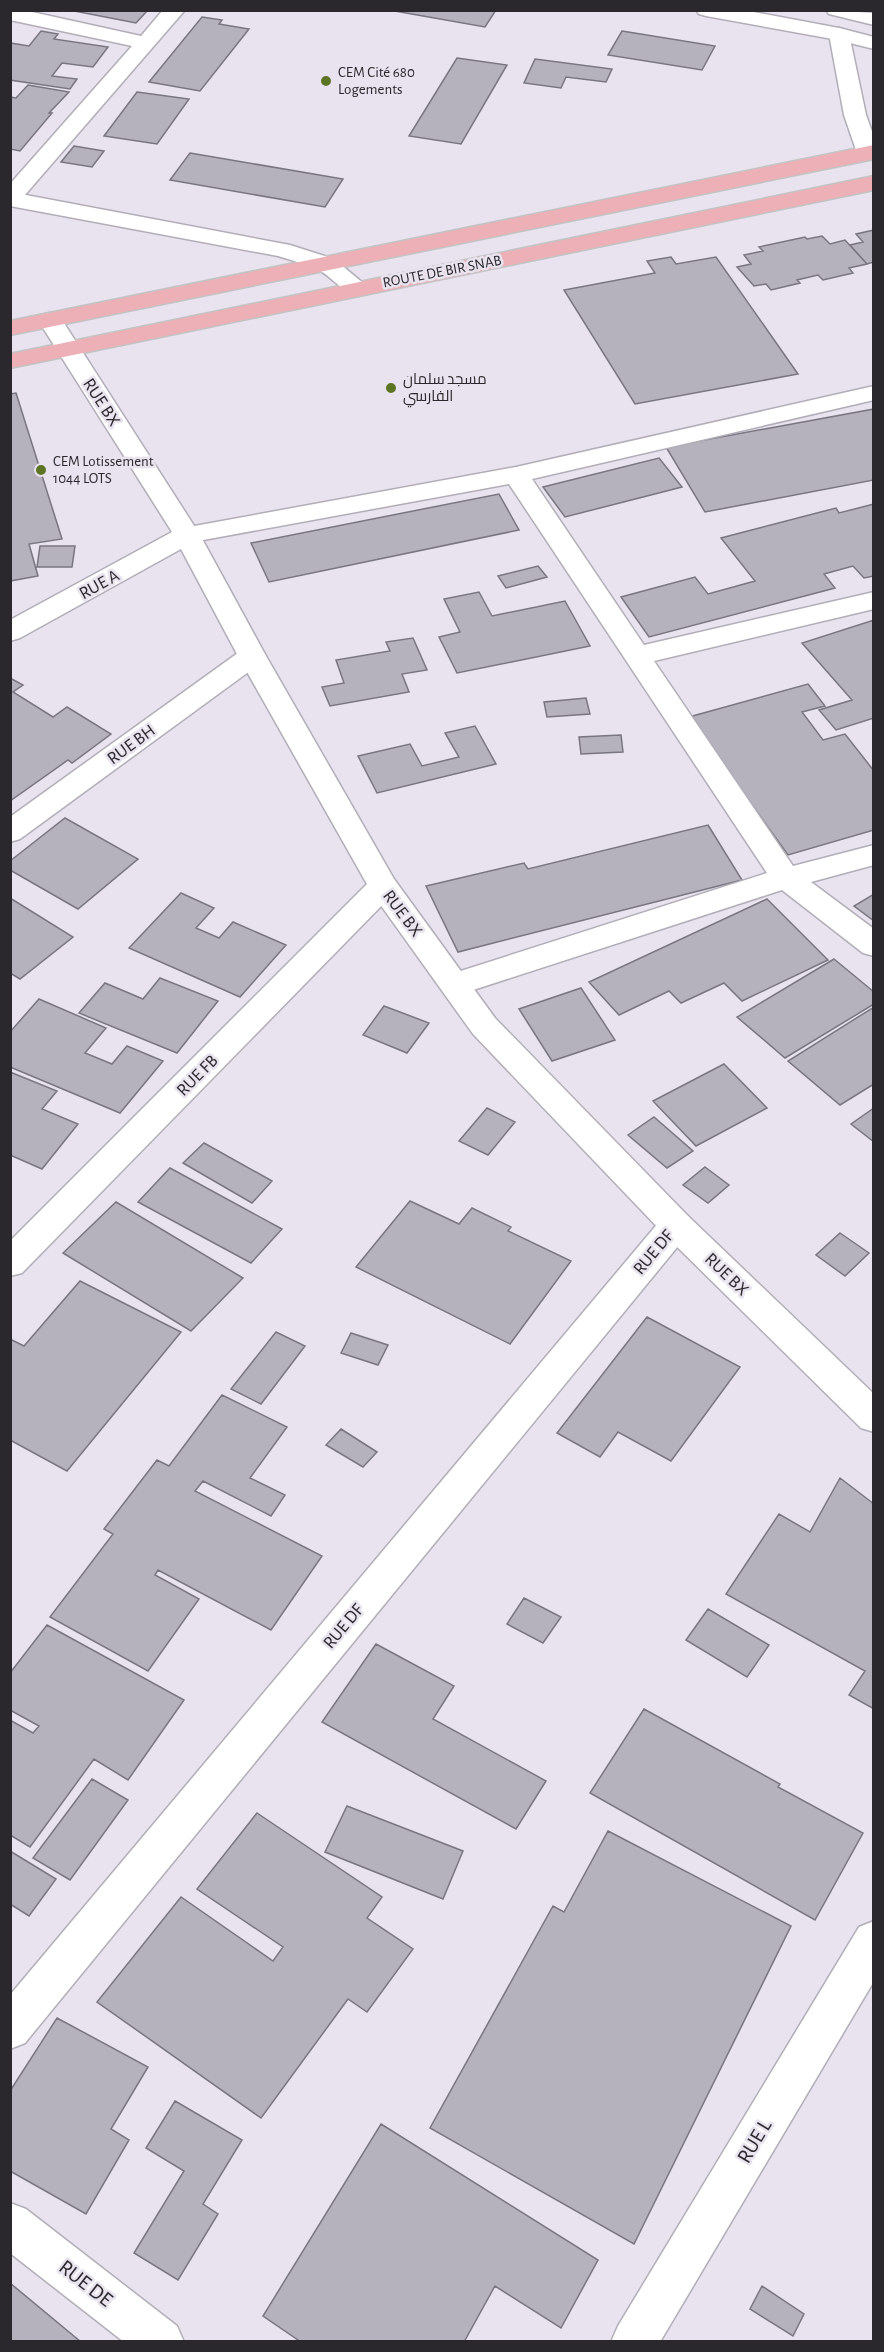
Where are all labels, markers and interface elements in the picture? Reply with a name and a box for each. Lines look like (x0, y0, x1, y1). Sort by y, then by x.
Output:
place label: CEM Cité 680 Logements (338, 65, 415, 97)
marker: CEM Cité 680 Logements (319, 74, 333, 88)
street label: ROUTE DE BIR SNAB (382, 253, 503, 290)
place label: مسجد سلمان الفارسي (403, 372, 487, 408)
street label: RUE BX (79, 375, 123, 430)
marker: مسجد سلمان الفارسي (384, 381, 398, 395)
place label: CEM Lotissement 1044 LOTS (53, 454, 154, 486)
marker: CEM Lotissement 1044 LOTS (34, 463, 48, 477)
street label: RUE A (76, 566, 123, 603)
street label: RUE BH (104, 722, 159, 768)
street label: RUE BX (379, 887, 425, 940)
street label: RUE FB (174, 1052, 222, 1100)
street label: RUE DF (630, 1227, 677, 1278)
street label: RUE BX (701, 1250, 752, 1300)
street label: RUE DF (320, 1601, 367, 1652)
street label: RUE L (733, 2116, 776, 2167)
street label: RUE DE (55, 2256, 116, 2311)

